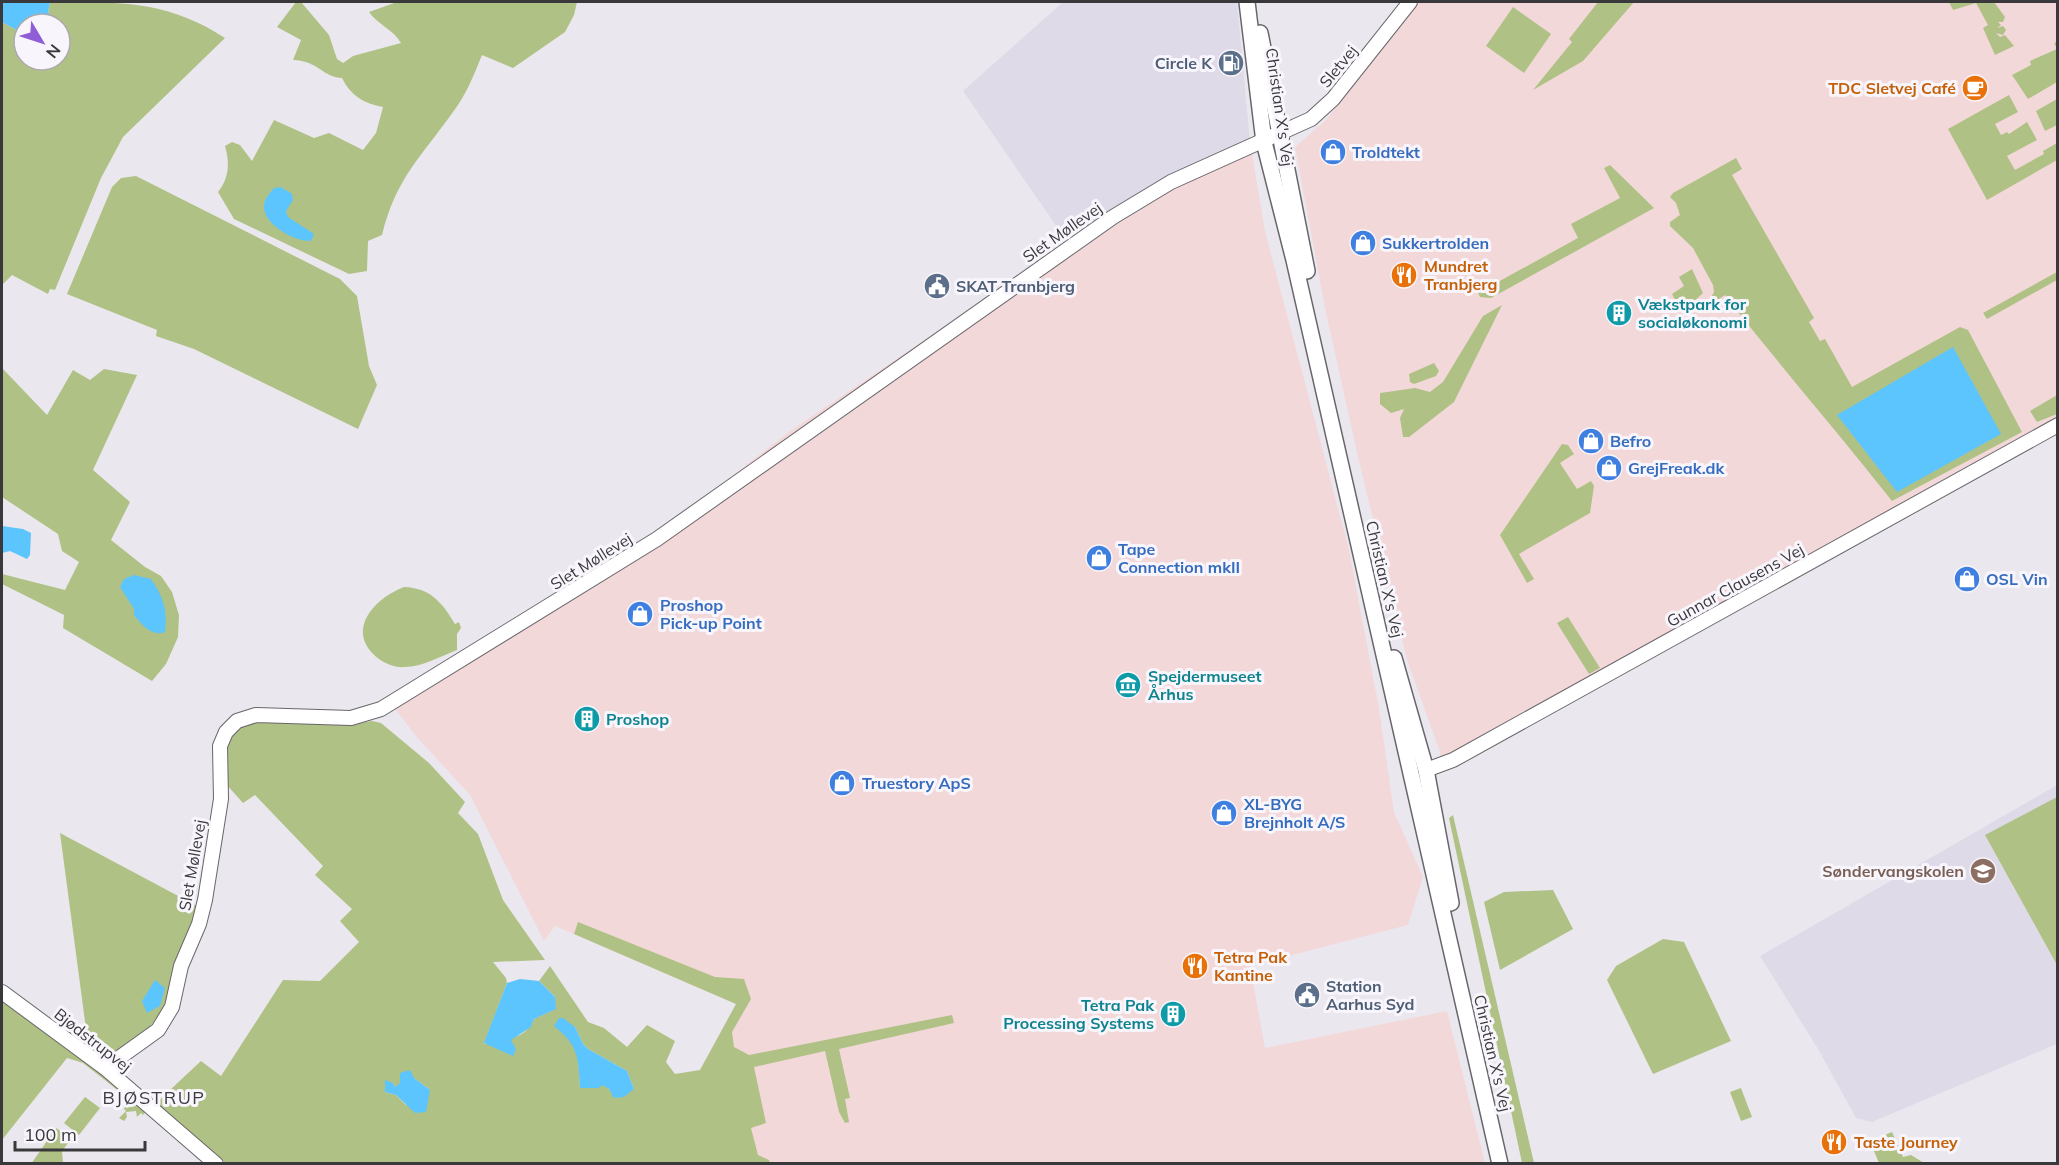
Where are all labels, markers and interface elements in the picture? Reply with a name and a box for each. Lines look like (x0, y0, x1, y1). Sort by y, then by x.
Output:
north arrow (12, 12, 72, 72)
text: N (42, 40, 65, 62)
street label: Sletvej (1315, 41, 1361, 91)
street label: Christian X's Vej (1262, 47, 1298, 167)
fuel station icon: Circle K (1216, 48, 1246, 78)
place label: Circle K (1155, 53, 1213, 73)
cafe icon: TDC Sletvej Café (1960, 73, 1990, 103)
place label: TDC Sletvej Café (1828, 78, 1956, 98)
shop icon: Troldtekt (1318, 137, 1348, 167)
place label: Troldtekt (1352, 142, 1420, 162)
street label: Slet Møllevej (1018, 197, 1106, 267)
shop icon: Sukkertrolden (1348, 228, 1378, 258)
place label: Sukkertrolden (1382, 233, 1489, 253)
place label: Mundret Tranbjerg (1424, 256, 1497, 294)
restaurant icon: Mundret Tranbjerg (1389, 260, 1419, 290)
public building icon: SKAT Tranbjerg (922, 271, 952, 301)
place label: SKAT Tranbjerg (956, 276, 1075, 296)
place label: Vækstpark for socialøkonomi (1637, 294, 1747, 332)
building icon: Vækstpark for socialøkonomi (1604, 298, 1634, 328)
shop icon: Befro (1576, 426, 1606, 456)
place label: Befro (1610, 431, 1651, 451)
shop icon: GrejFreak.dk (1594, 453, 1624, 483)
place label: GrejFreak.dk (1628, 458, 1725, 478)
street label: Christian X's Vej (1362, 519, 1408, 639)
street label: Slet Møllevej (547, 528, 635, 594)
place label: Tape Connection mkII (1118, 539, 1240, 577)
street label: Gunnar Clausens Vej (1663, 539, 1807, 631)
shop icon: Tape Connection mkII (1084, 543, 1114, 573)
shop icon: OSL Vin (1952, 564, 1982, 594)
place label: OSL Vin (1986, 569, 2048, 589)
place label: Proshop Pick-up Point (660, 595, 762, 633)
shop icon: Proshop Pick-up Point (625, 599, 655, 629)
place label: Spejdermuseet Århus (1148, 666, 1262, 704)
museum icon: Spejdermuseet Århus (1113, 670, 1143, 700)
building icon: Proshop (572, 704, 602, 734)
place label: Proshop (606, 709, 669, 729)
shop icon: Truestory ApS (827, 768, 857, 798)
place label: Truestory ApS (862, 773, 971, 793)
place label: XL-BYG Brejnholt A/S (1243, 794, 1345, 832)
shop icon: XL-BYG Brejnholt A/S (1209, 798, 1239, 828)
street label: Slet Møllevej (174, 818, 210, 912)
school or university icon: Søndervangskolen (1968, 856, 1998, 886)
place label: Søndervangskolen (1822, 861, 1964, 881)
place label: Tetra Pak Kantine (1214, 947, 1288, 985)
restaurant icon: Tetra Pak Kantine (1180, 951, 1210, 981)
place label: Station Aarhus Syd (1326, 976, 1414, 1014)
public building icon: Station Aarhus Syd (1292, 980, 1322, 1010)
street label: Christian X's Vej (1470, 993, 1516, 1113)
place label: Tetra Pak Processing Systems (1003, 995, 1155, 1033)
building icon: Tetra Pak Processing Systems (1158, 999, 1188, 1029)
street label: Bjødstrupvej (50, 1004, 136, 1076)
district label: BJØSTRUP (102, 1086, 206, 1109)
scale bar (15, 1114, 146, 1152)
text: 100 m (24, 1123, 77, 1146)
restaurant icon: Taste Journey (1819, 1127, 1849, 1157)
place label: Taste Journey (1854, 1132, 1958, 1152)

